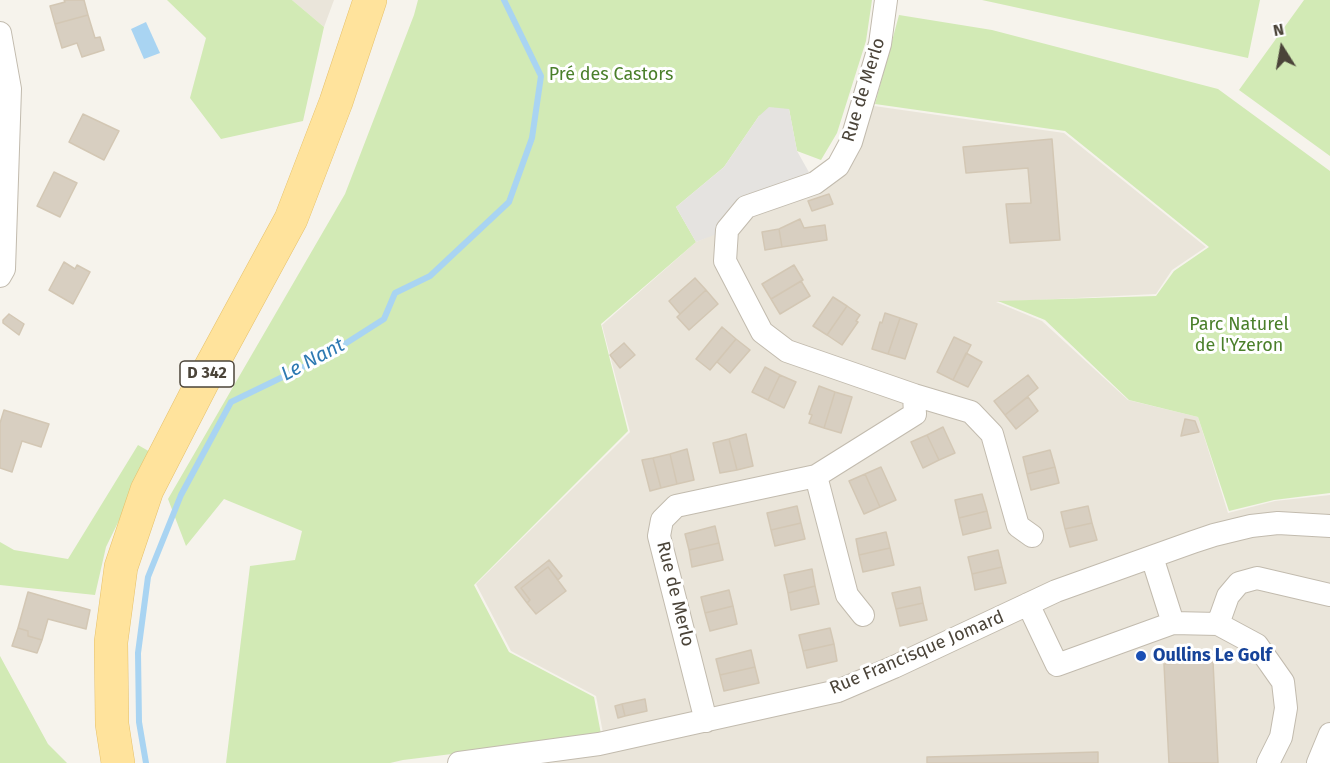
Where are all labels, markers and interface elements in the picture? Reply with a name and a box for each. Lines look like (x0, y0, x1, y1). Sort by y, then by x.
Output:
north arrow (1252, 18, 1312, 78)
text: N (1271, 20, 1285, 40)
street label: Rue de Merlo (838, 35, 890, 145)
park label: Pré des Castors (549, 64, 673, 86)
park label: Parc Naturel de l'Yzeron (1189, 314, 1289, 356)
water label: Le Nant (277, 333, 349, 387)
road number: D 342 (180, 361, 234, 387)
street label: Rue de Merlo (651, 539, 699, 649)
street label: Rue Francisque Jomard (827, 607, 1007, 699)
place label: Oullins Le Golf (1153, 645, 1272, 667)
marker: Oullins Le Golf (1134, 649, 1148, 663)

